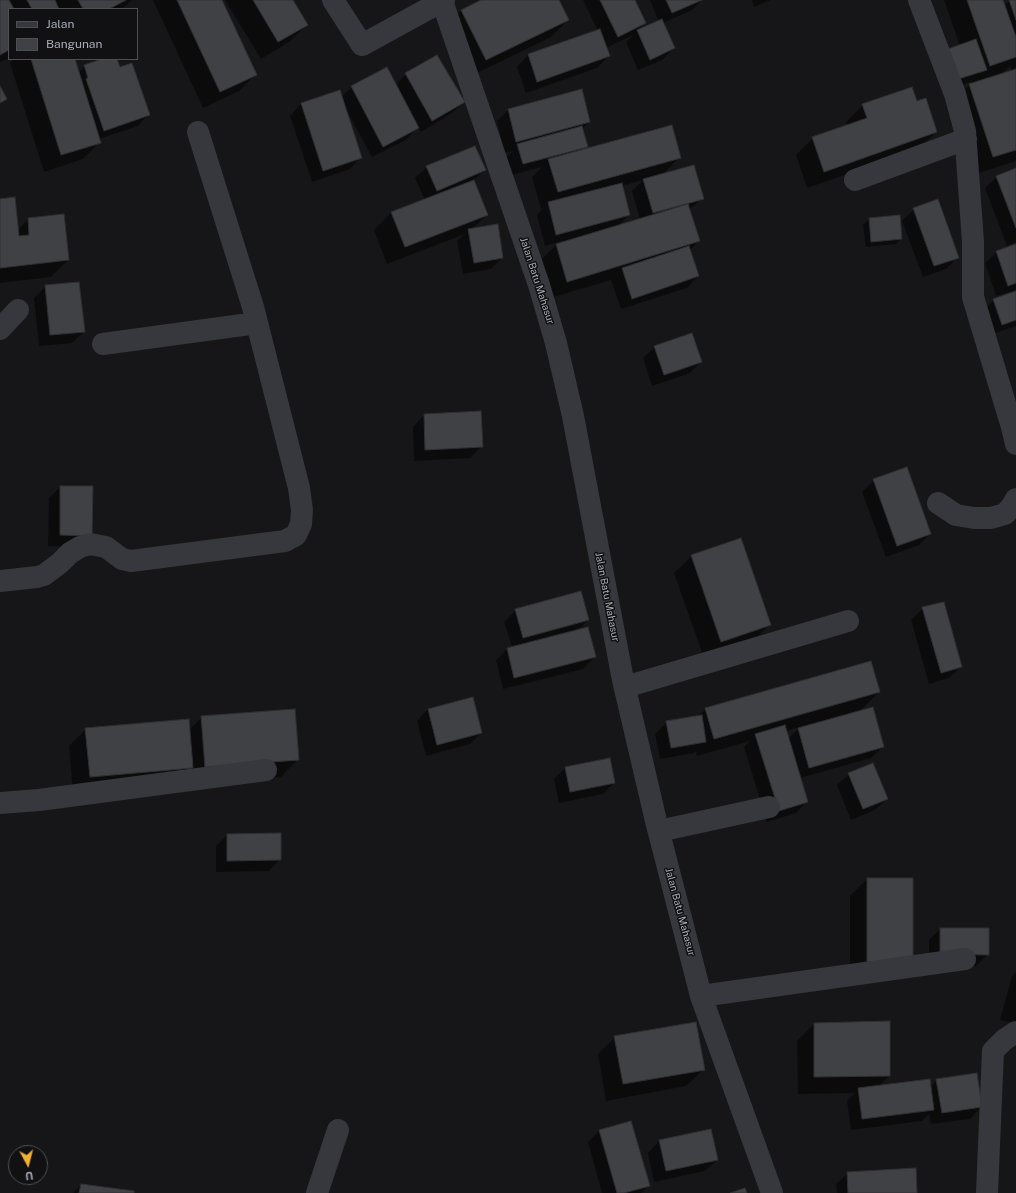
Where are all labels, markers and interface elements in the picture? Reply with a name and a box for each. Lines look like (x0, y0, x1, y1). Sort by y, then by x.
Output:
legend (8, 8, 138, 60)
text: Jalan (46, 17, 74, 31)
text: Bangunan (46, 37, 102, 51)
street label: Jalan Batu Mahasur (517, 236, 557, 326)
street label: Jalan Batu Mahasur (592, 551, 622, 643)
street label: Jalan Batu Mahasur (662, 867, 698, 957)
north arrow (8, 1145, 48, 1185)
text: U (25, 1169, 34, 1182)

